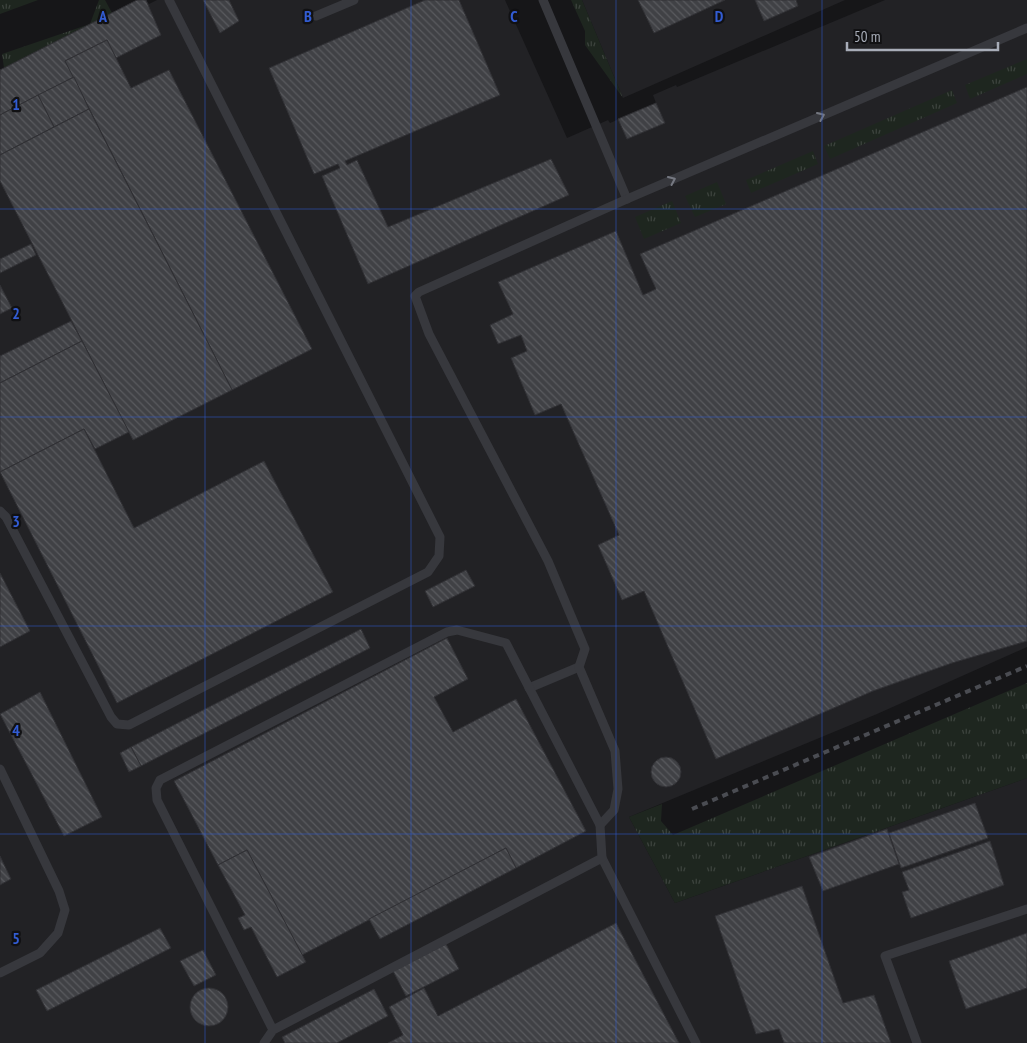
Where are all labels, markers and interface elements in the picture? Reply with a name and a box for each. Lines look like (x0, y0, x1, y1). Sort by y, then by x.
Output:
text: A (98, 6, 108, 26)
text: B (304, 6, 312, 26)
text: C (510, 6, 518, 26)
text: D (715, 6, 724, 26)
scale bar (847, 20, 998, 52)
text: 50 m (854, 27, 880, 46)
text: 1 (12, 94, 20, 114)
one-way arrow (817, 112, 825, 122)
one-way arrow (667, 175, 676, 186)
text: 2 (12, 303, 20, 323)
text: 3 (12, 511, 20, 531)
text: 4 (12, 720, 20, 740)
text: 5 (12, 928, 20, 948)

